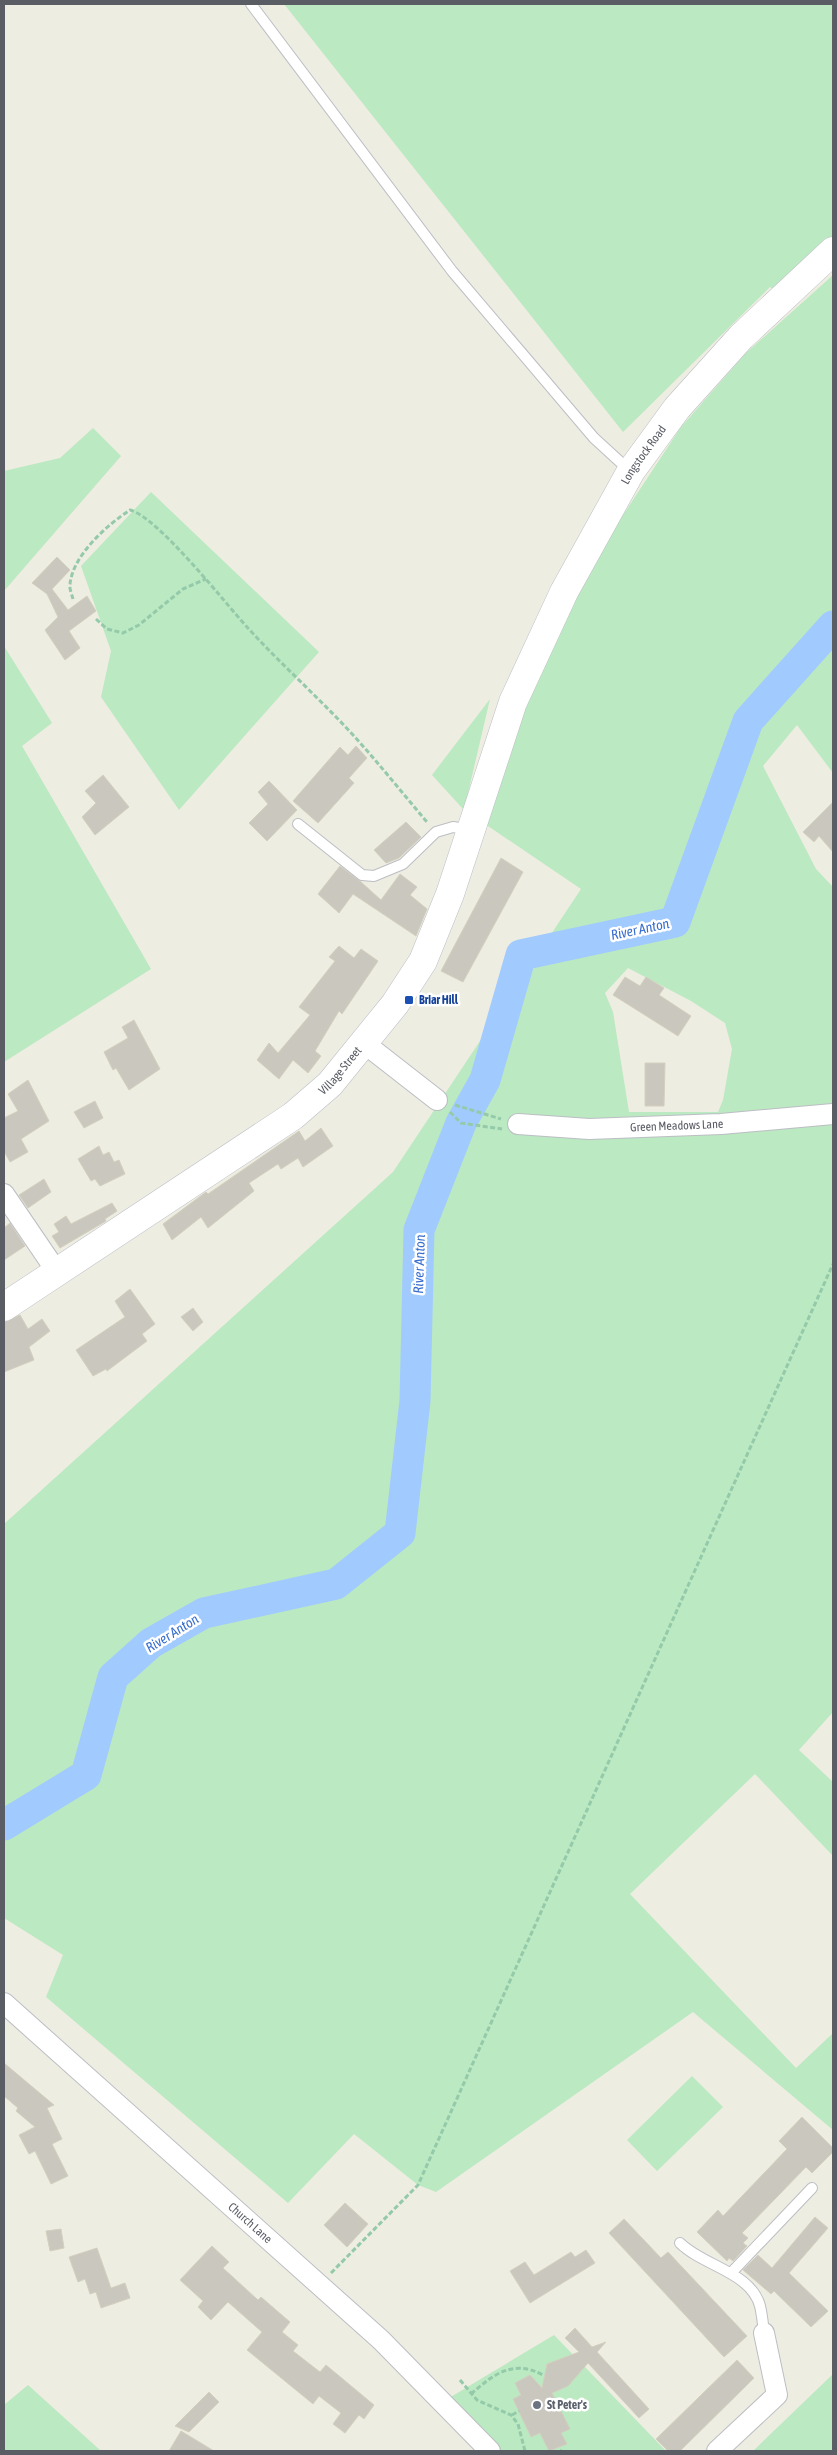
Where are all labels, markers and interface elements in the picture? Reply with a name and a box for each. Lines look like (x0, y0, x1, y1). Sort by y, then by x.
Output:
street label: Longstock Road (618, 423, 669, 487)
water label: River Anton (609, 915, 671, 943)
place label: Briar Hill (419, 993, 459, 1007)
marker: Briar Hill (403, 994, 415, 1006)
street label: Village Street (316, 1043, 365, 1098)
street label: Green Meadows Lane (630, 1117, 724, 1134)
water label: River Anton (410, 1234, 428, 1294)
water label: River Anton (143, 1610, 202, 1655)
street label: Church Lane (225, 2200, 275, 2246)
place label: St Peter's (547, 2398, 588, 2412)
marker: St Peter's (531, 2399, 543, 2411)

